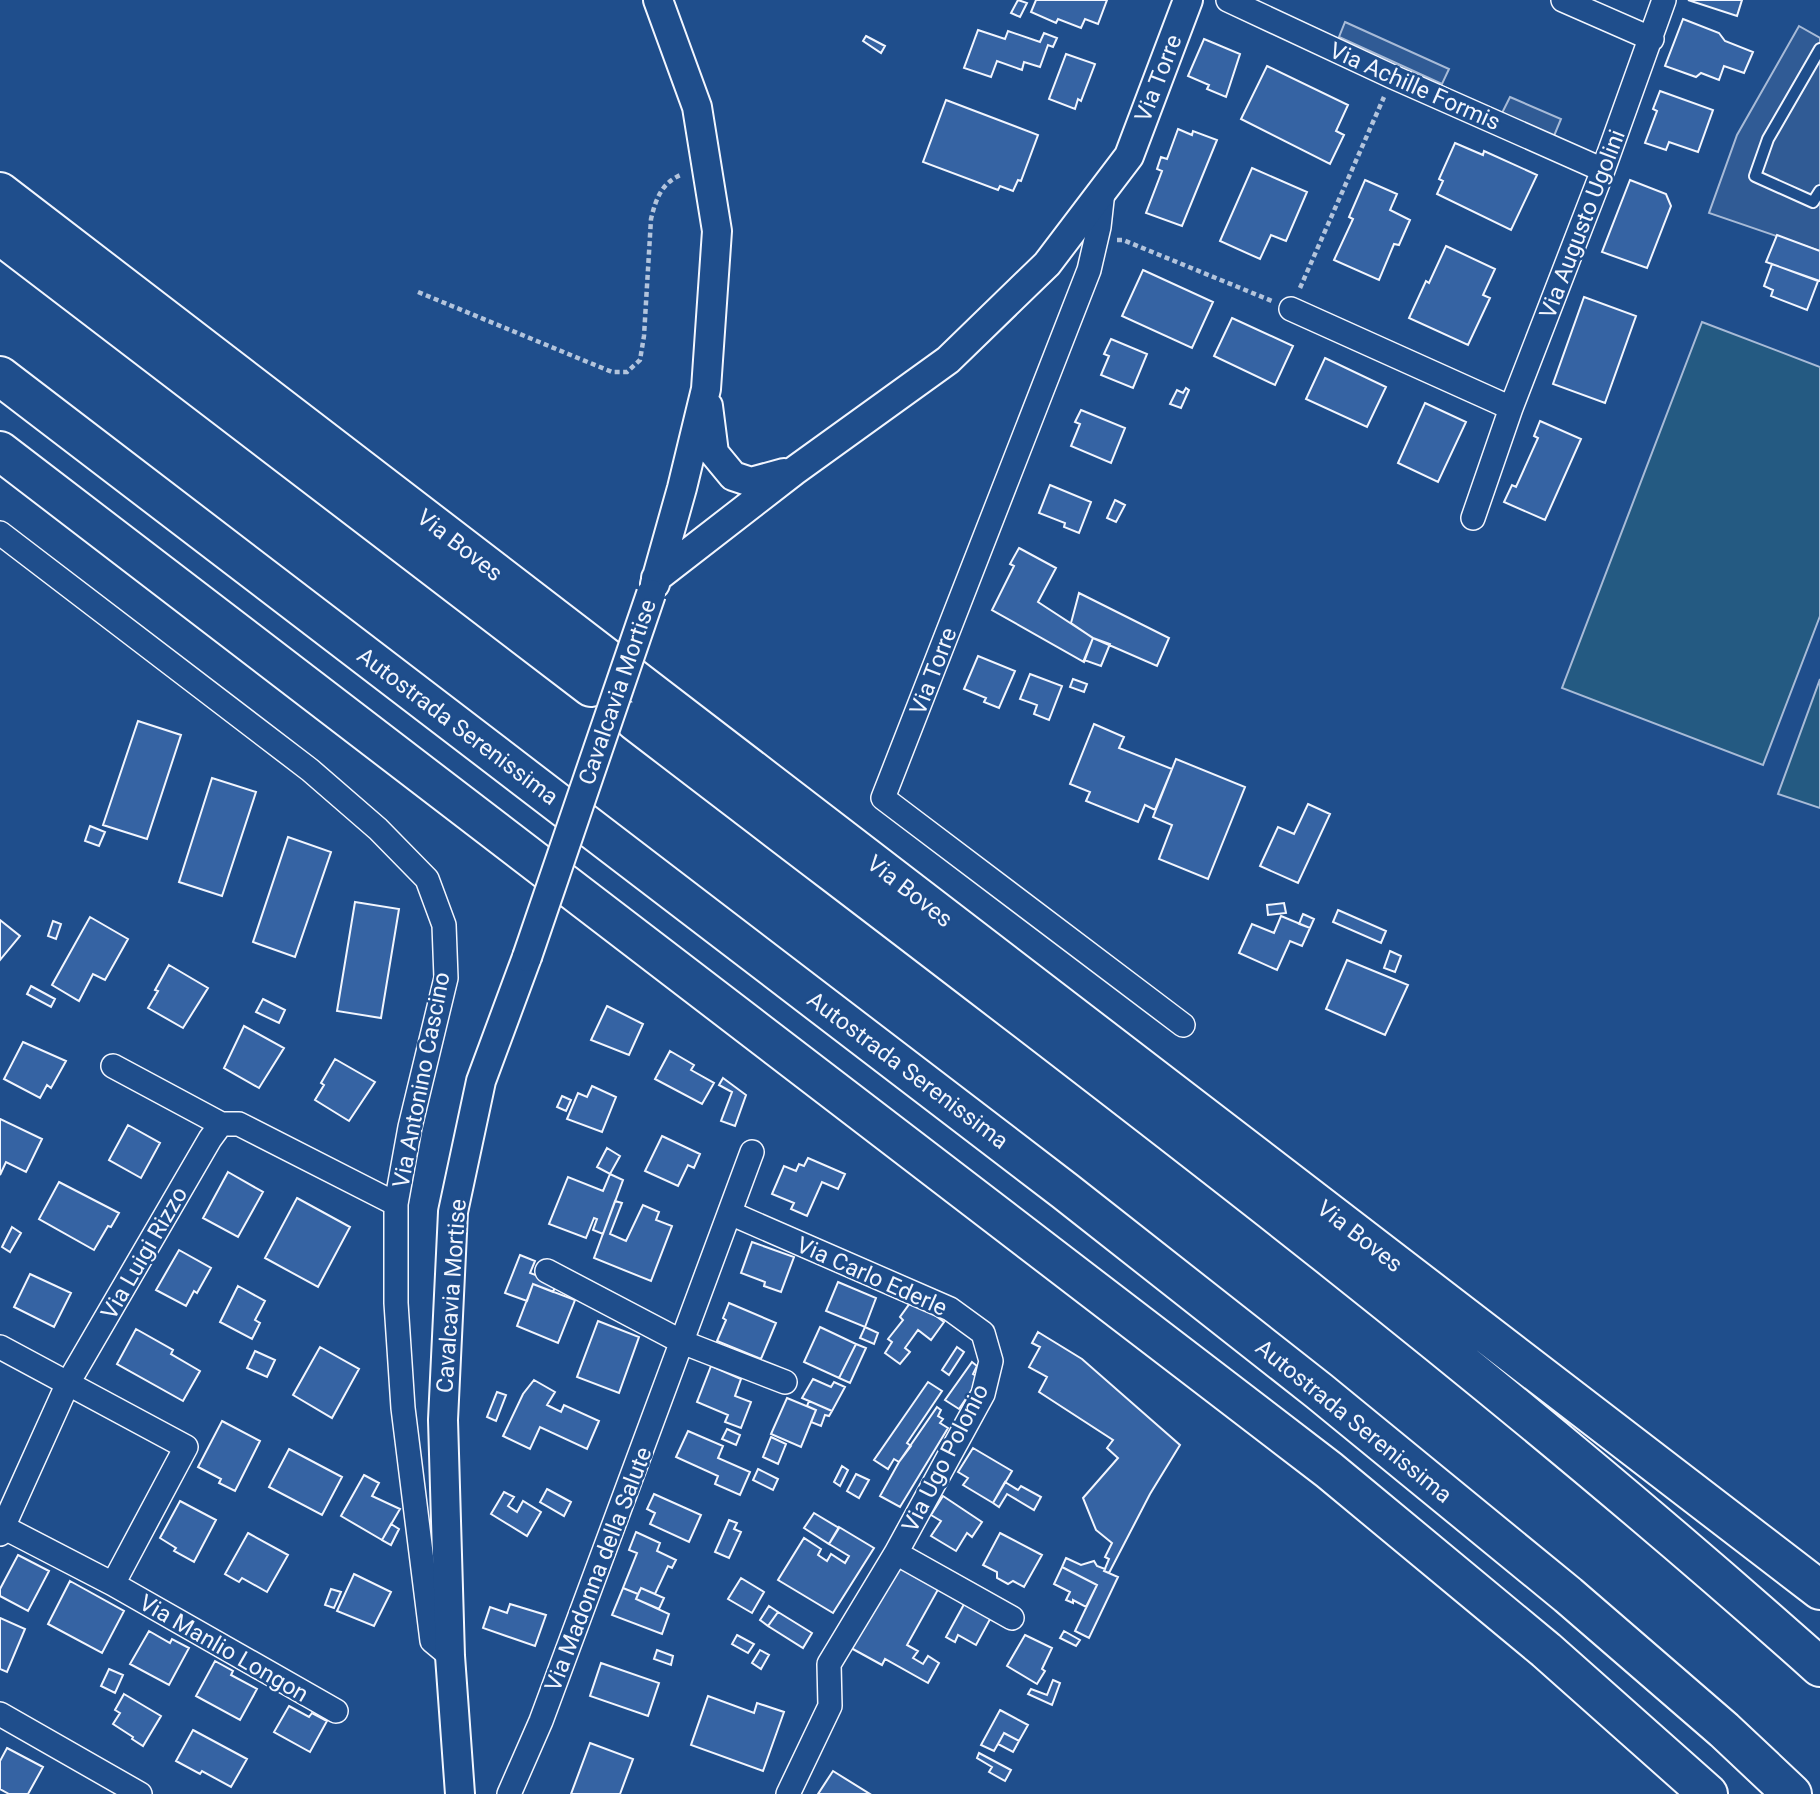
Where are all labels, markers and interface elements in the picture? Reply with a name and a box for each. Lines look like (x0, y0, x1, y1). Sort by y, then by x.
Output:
street label: Via Torre (1130, 31, 1187, 126)
street label: Via Achille Formis (1325, 37, 1504, 136)
street label: Via Augusto Ugolini (1534, 126, 1631, 322)
street label: Via Boves (412, 504, 508, 587)
street label: Cavalcavia Mortise (573, 596, 662, 788)
street label: Via Torre (905, 624, 962, 719)
street label: Autostrada Serenissima (352, 642, 563, 811)
street label: Via Boves (862, 850, 958, 933)
street label: Via Antonino Cascino (387, 970, 456, 1190)
street label: Autostrada Serenissima (802, 986, 1013, 1155)
street label: Via Luigi Rizzo (96, 1182, 193, 1324)
street label: Via Boves (1312, 1195, 1408, 1278)
street label: Cavalcavia Mortise (431, 1198, 472, 1394)
street label: Via Carlo Ederle (792, 1231, 951, 1322)
street label: Autostrada Serenissima (1250, 1334, 1457, 1509)
street label: Via Ugo Polonio (896, 1380, 994, 1537)
street label: Via Madonna della Salute (539, 1443, 658, 1695)
street label: Via Manlio Longon (134, 1589, 313, 1708)

